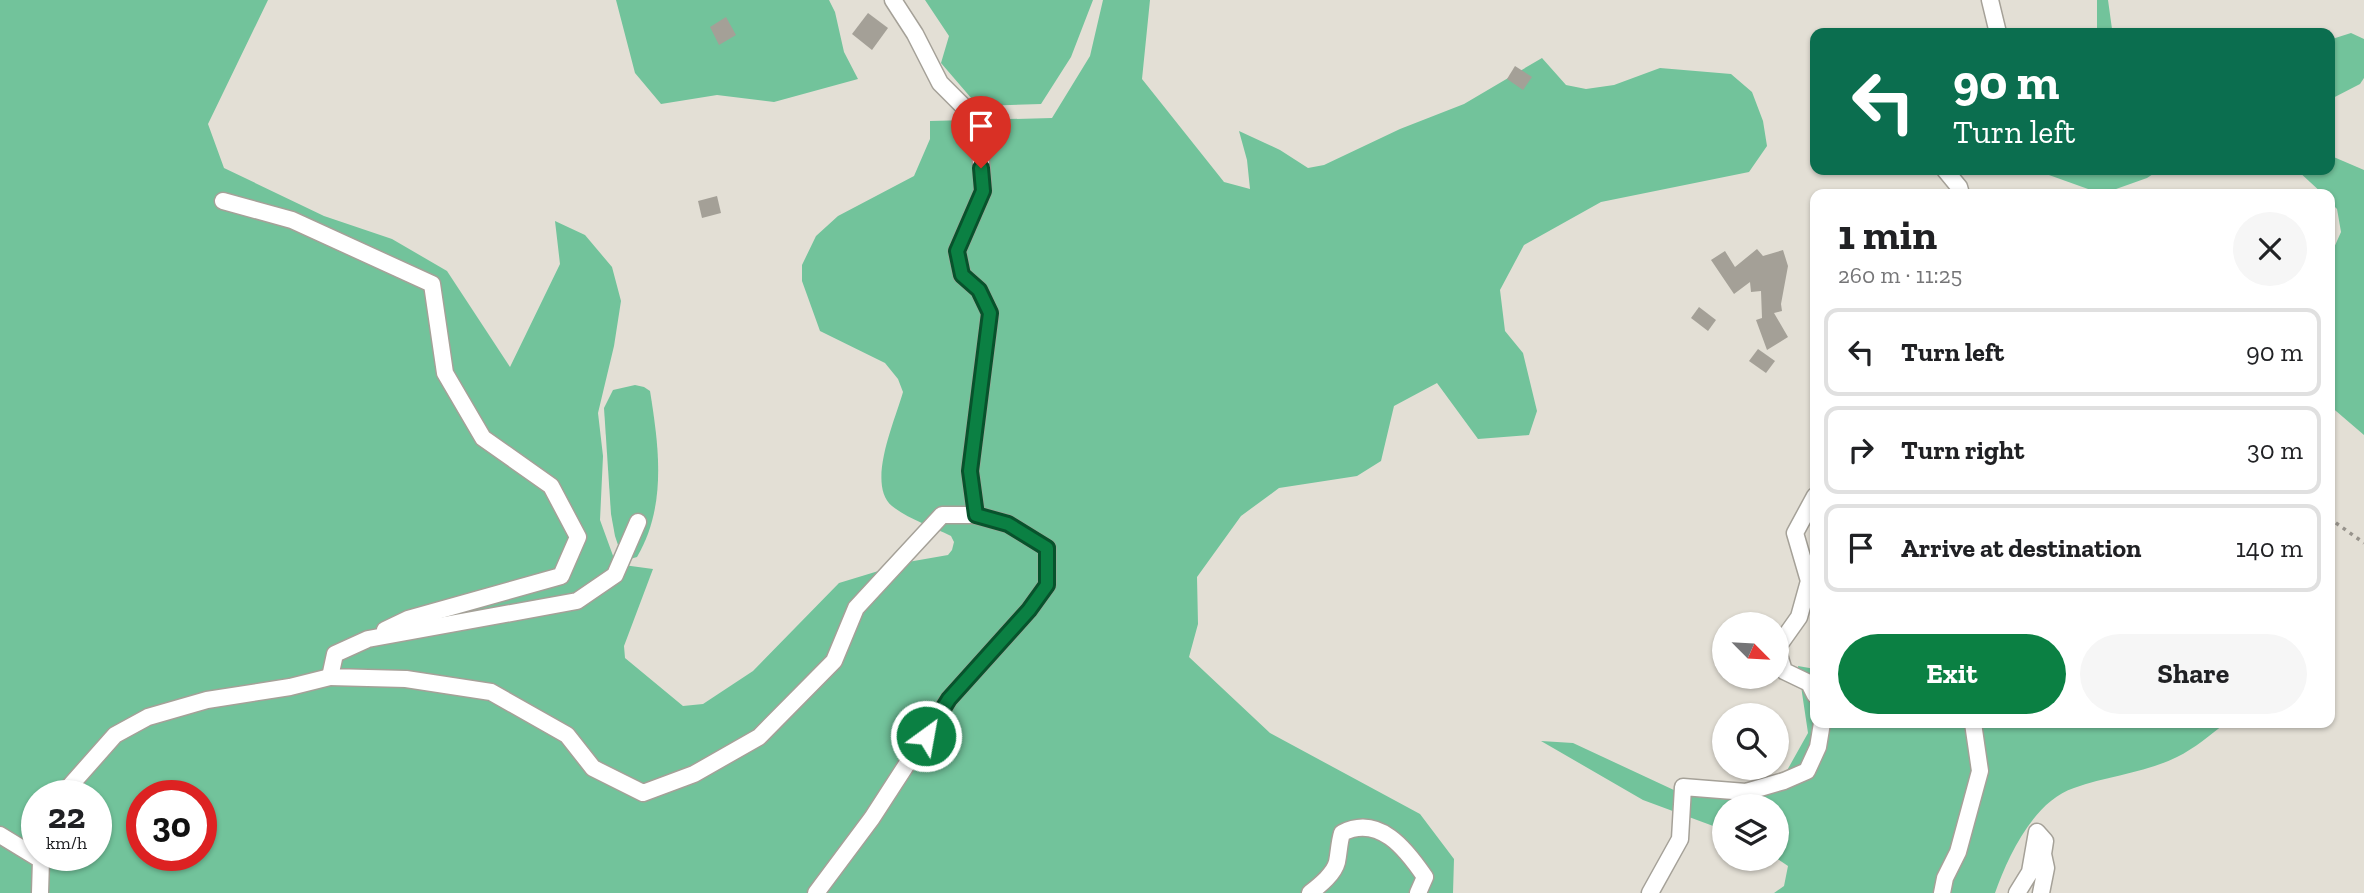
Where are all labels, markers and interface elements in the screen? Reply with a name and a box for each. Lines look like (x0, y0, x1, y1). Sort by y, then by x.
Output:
text: 90 m (1953, 53, 2060, 112)
icon: left (1838, 56, 1929, 147)
pin (951, 96, 1011, 168)
icon: arrive (962, 107, 1000, 145)
text: Turn left (1953, 113, 2075, 151)
text: 1 min (1838, 209, 1937, 260)
button: close (2233, 212, 2307, 286)
text: 260 m · 11:25 (1838, 261, 1962, 289)
icon: left (1842, 333, 1880, 371)
text: Turn left (1901, 336, 2004, 368)
text: 90 m (2246, 336, 2303, 368)
icon: right (1842, 431, 1880, 469)
text: Turn right (1901, 434, 2024, 466)
text: 30 m (2247, 434, 2303, 466)
icon: arrive (1842, 529, 1880, 567)
text: Arrive at destination (1901, 532, 2141, 564)
text: 140 m (2236, 532, 2303, 564)
north arrow (1712, 612, 1788, 690)
map controls (1712, 612, 1789, 871)
button: Exit (1838, 634, 2066, 714)
button: Share (2080, 634, 2307, 714)
position arrow (889, 699, 963, 773)
button: search (1712, 703, 1789, 780)
speed limit sign: 30 (126, 780, 217, 871)
button: layers (1712, 794, 1789, 871)
text: 22 (48, 795, 85, 837)
text: km/h (46, 832, 87, 854)

